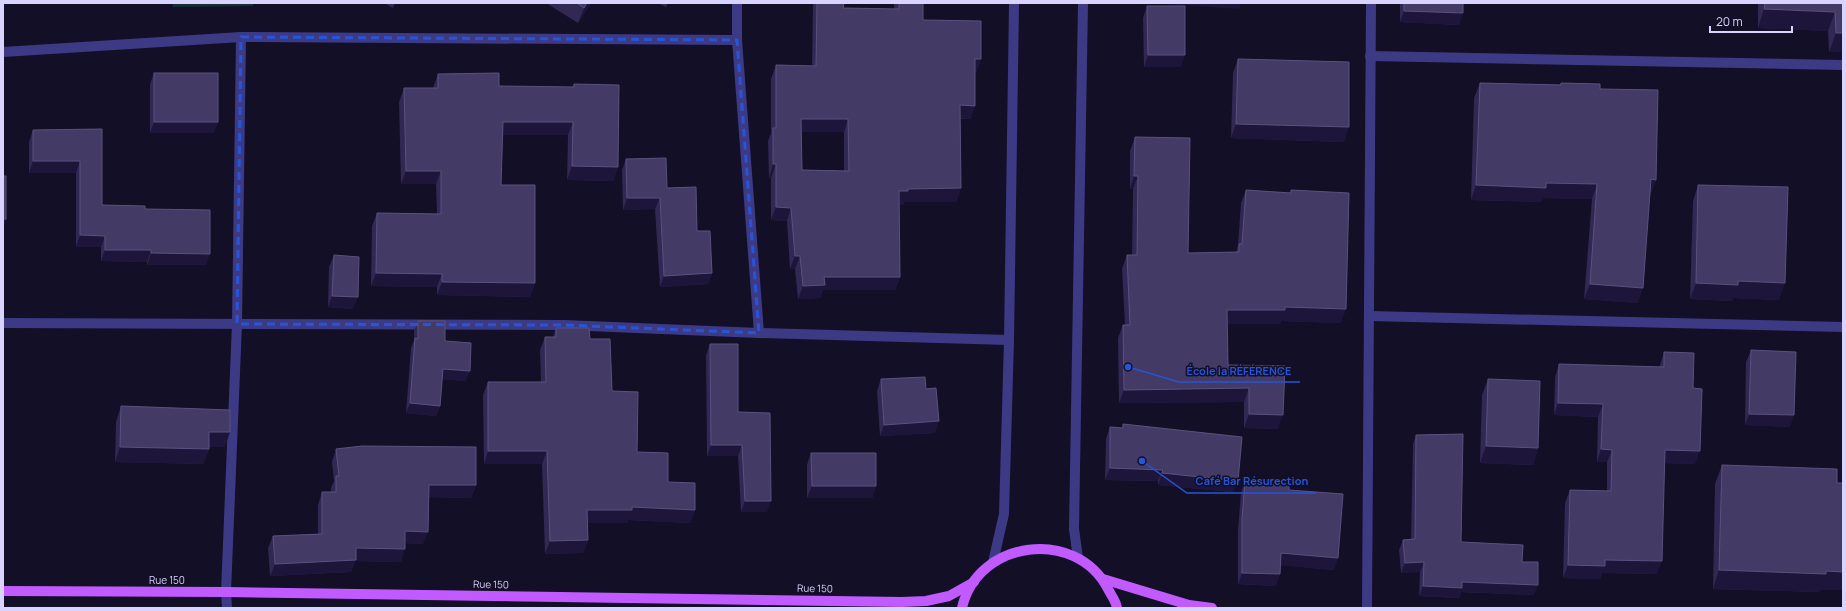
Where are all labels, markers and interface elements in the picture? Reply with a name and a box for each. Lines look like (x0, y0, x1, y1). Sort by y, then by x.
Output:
scale bar (1710, 8, 1792, 34)
text: 20 m (1716, 13, 1743, 30)
callout: École la RÉFÉRENCE (1179, 359, 1300, 382)
text: École la RÉFÉRENCE (1187, 363, 1291, 378)
callout: Café Bar Résurection (1187, 470, 1316, 493)
text: Café Bar Résurection (1196, 473, 1309, 488)
street label: Rue 150 (149, 573, 185, 587)
street label: Rue 150 (473, 577, 509, 591)
street label: Rue 150 (797, 581, 833, 595)

